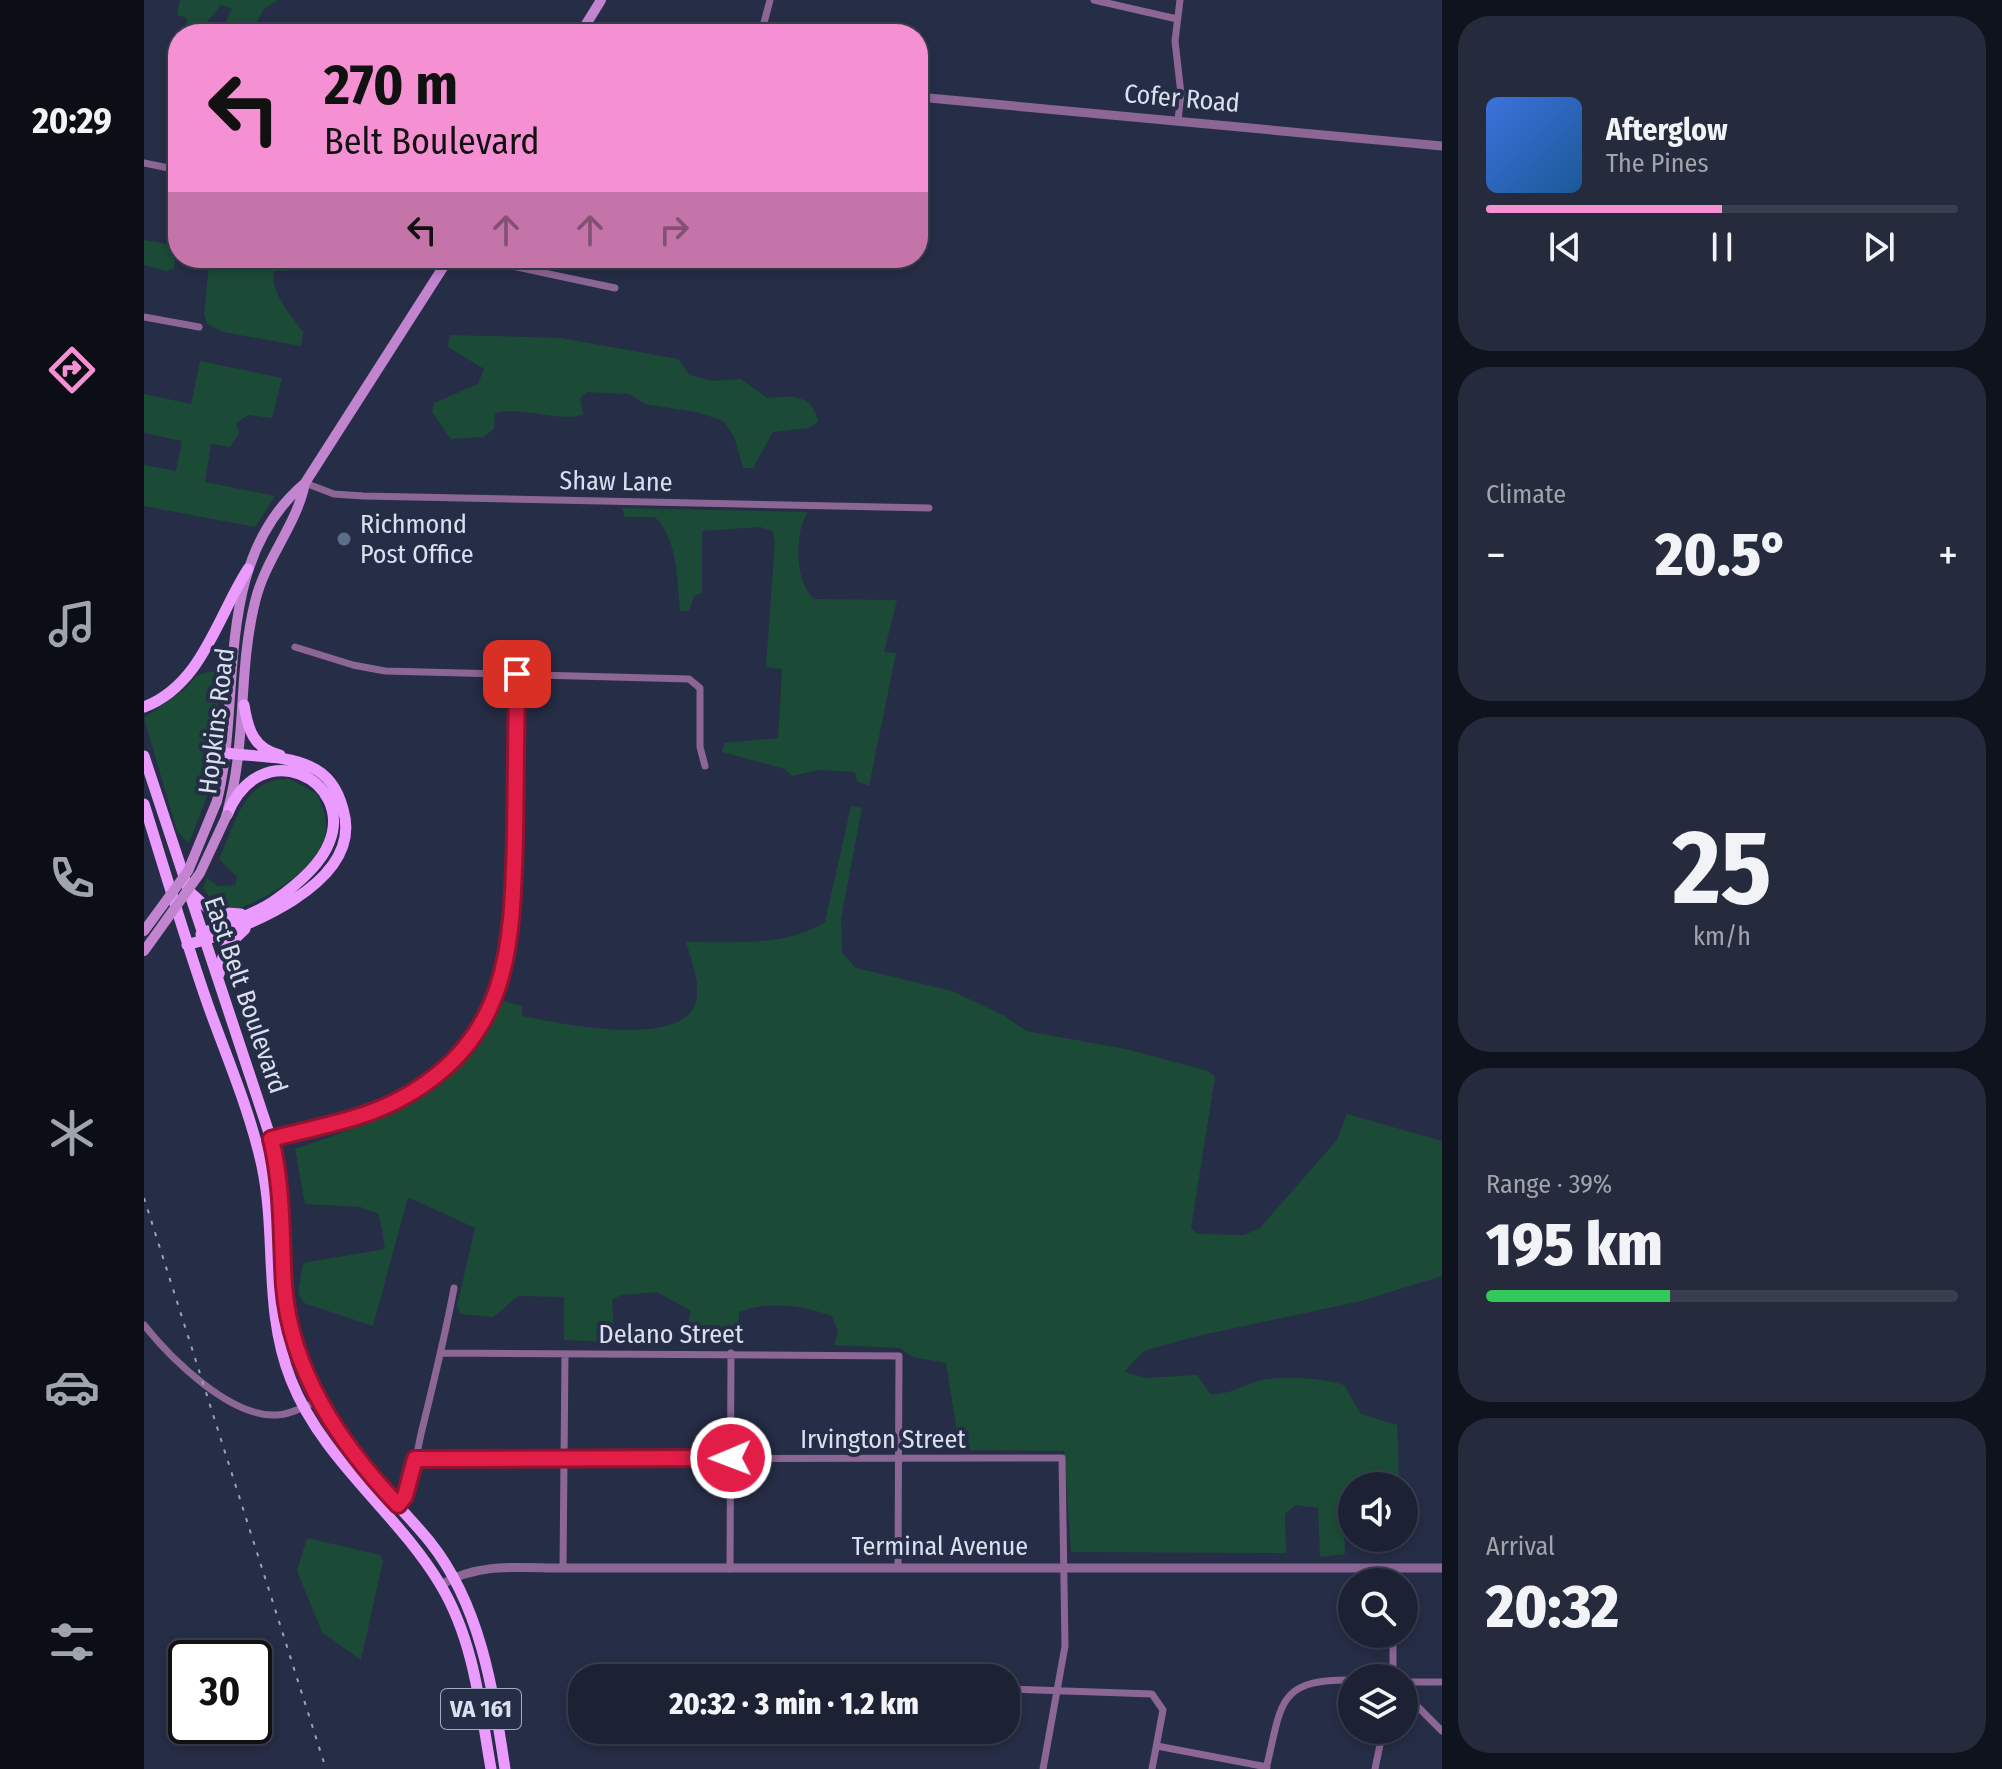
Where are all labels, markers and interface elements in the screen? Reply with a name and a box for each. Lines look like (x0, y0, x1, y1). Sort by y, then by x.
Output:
text: 270 m (324, 52, 458, 119)
icon: left (192, 56, 296, 160)
street label: Cofer Road (1123, 78, 1241, 119)
text: 20:29 (32, 99, 112, 143)
text: Afterglow (1606, 112, 1728, 148)
text: Belt Boulevard (324, 120, 540, 164)
text: The Pines (1606, 148, 1709, 179)
icon: left (400, 208, 444, 252)
icon: ahead (484, 208, 528, 252)
icon: ahead (568, 208, 612, 252)
icon: right (652, 208, 696, 252)
icon: previous (1543, 225, 1587, 269)
icon: pause (1700, 225, 1744, 269)
icon: next (1857, 225, 1901, 269)
icon: directions (44, 342, 100, 398)
street label: Shaw Lane (559, 465, 673, 498)
text: Climate (1486, 479, 1566, 510)
place label: Richmond Post Office (360, 509, 474, 570)
text: 20.5° (1655, 519, 1789, 591)
text: − (1486, 529, 1506, 582)
text: + (1938, 529, 1958, 582)
marker: Richmond Post Office (335, 530, 353, 548)
icon: music (44, 596, 100, 652)
pin (483, 640, 551, 708)
street label: Hopkins Road (192, 646, 241, 796)
icon: arrive (495, 652, 539, 696)
text: 25 (1672, 806, 1772, 931)
icon: phone (44, 850, 100, 906)
street label: East Belt Boulevard (197, 893, 294, 1098)
text: km/h (1693, 921, 1751, 952)
icon: climate (44, 1105, 100, 1161)
text: Range · 39% (1486, 1169, 1612, 1200)
text: 195 km (1486, 1209, 1663, 1281)
street label: Delano Street (599, 1319, 744, 1350)
icon: car (44, 1359, 100, 1415)
position arrow (689, 1416, 773, 1500)
street label: Irvington Street (800, 1424, 966, 1455)
map controls (1338, 1472, 1418, 1744)
button: sound (1338, 1472, 1418, 1552)
street label: Terminal Avenue (852, 1531, 1028, 1562)
text: Arrival (1486, 1531, 1555, 1562)
button: search (1338, 1568, 1418, 1648)
text: 20:32 (1486, 1571, 1619, 1643)
icon: filters (44, 1614, 100, 1670)
speed limit sign: 30 (168, 1640, 272, 1744)
button: layers (1338, 1664, 1418, 1744)
text: 20:32 · 3 min · 1.2 km (669, 1686, 919, 1722)
road number: VA 161 (441, 1689, 521, 1729)

